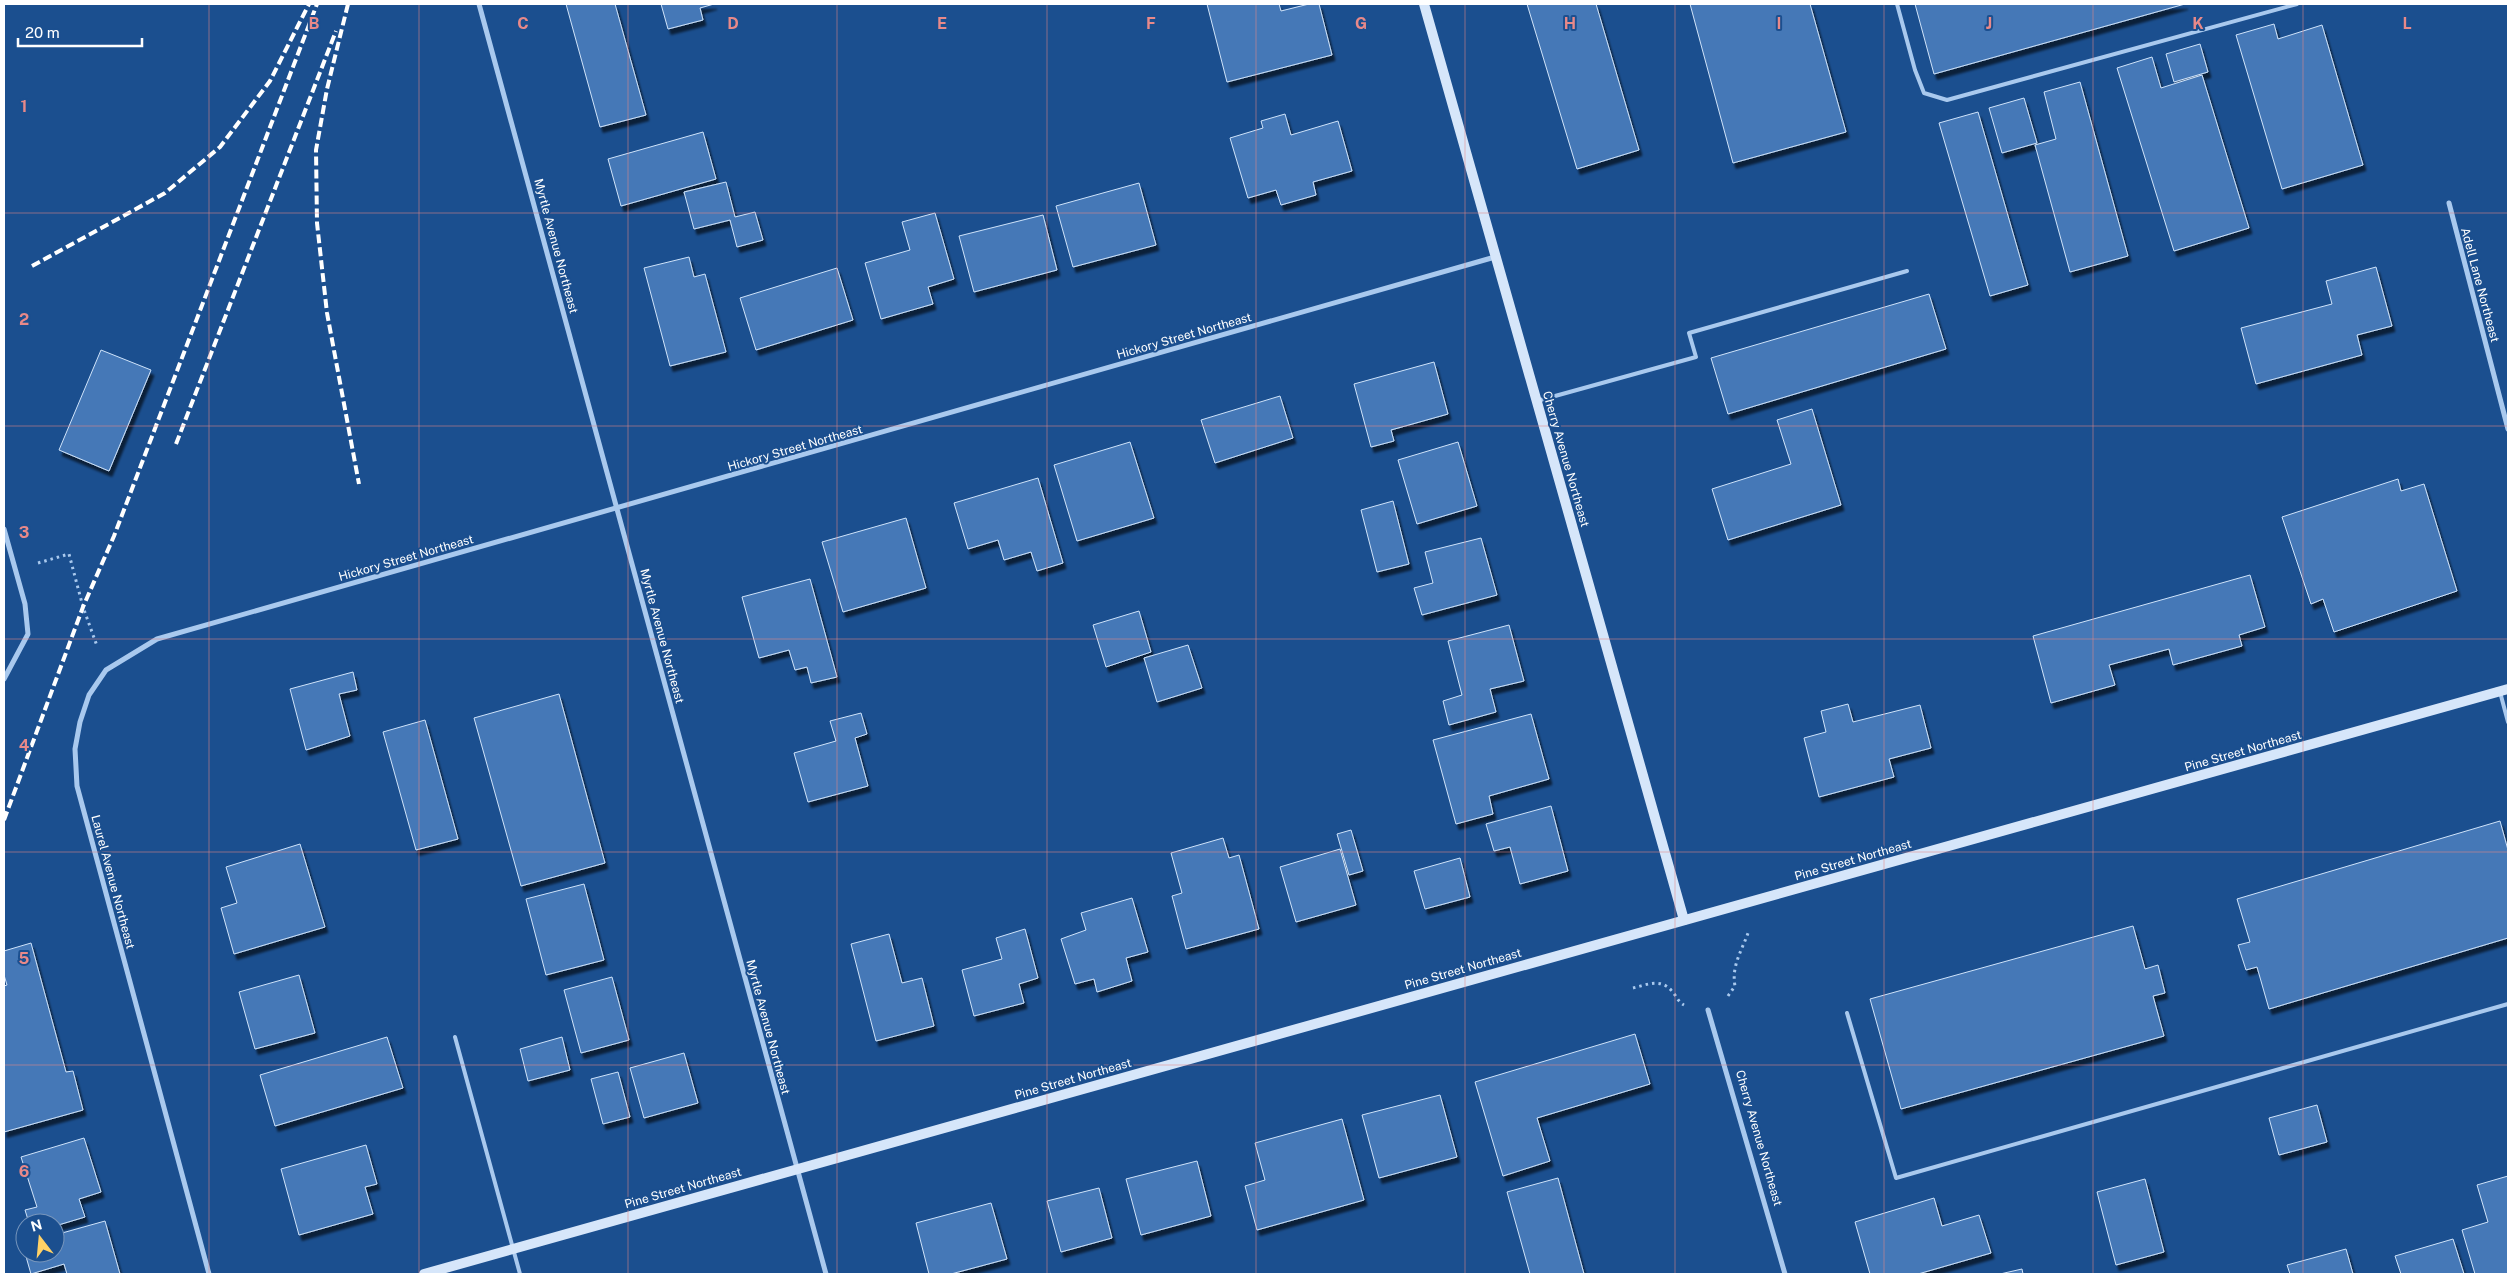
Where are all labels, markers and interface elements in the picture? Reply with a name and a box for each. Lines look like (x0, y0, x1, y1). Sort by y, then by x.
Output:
text: B (309, 14, 320, 33)
text: C (517, 14, 529, 33)
text: D (727, 14, 739, 33)
text: E (937, 14, 947, 33)
text: F (1146, 14, 1156, 33)
text: G (1355, 14, 1367, 33)
text: H (1564, 14, 1576, 33)
text: I (1777, 14, 1781, 33)
text: J (1986, 14, 1992, 33)
text: K (2192, 14, 2204, 33)
text: L (2402, 14, 2412, 33)
scale bar (18, 15, 141, 47)
text: 20 m (25, 24, 60, 41)
text: 1 (21, 97, 27, 116)
street label: Myrtle Avenue Northeast (531, 177, 581, 315)
street label: Adell Lane Northeast (2458, 226, 2502, 344)
text: 2 (19, 310, 29, 329)
street label: Hickory Street Northeast (1115, 310, 1253, 362)
street label: Cherry Avenue Northeast (1540, 389, 1592, 529)
street label: Hickory Street Northeast (726, 422, 864, 474)
text: 3 (19, 523, 29, 542)
street label: Hickory Street Northeast (337, 532, 475, 584)
street label: Myrtle Avenue Northeast (637, 567, 687, 705)
street label: Pine Street Northeast (2183, 728, 2303, 774)
text: 4 (19, 736, 30, 755)
street label: Laurel Avenue Northeast (88, 813, 138, 951)
street label: Pine Street Northeast (1793, 837, 1913, 883)
street label: Pine Street Northeast (1403, 946, 1523, 992)
text: 5 (19, 949, 30, 968)
street label: Myrtle Avenue Northeast (743, 958, 793, 1096)
street label: Pine Street Northeast (1013, 1056, 1133, 1102)
street label: Cherry Avenue Northeast (1733, 1068, 1785, 1208)
text: 6 (19, 1162, 29, 1181)
street label: Pine Street Northeast (623, 1165, 743, 1211)
north arrow (15, 1213, 65, 1263)
text: N (29, 1216, 44, 1235)

